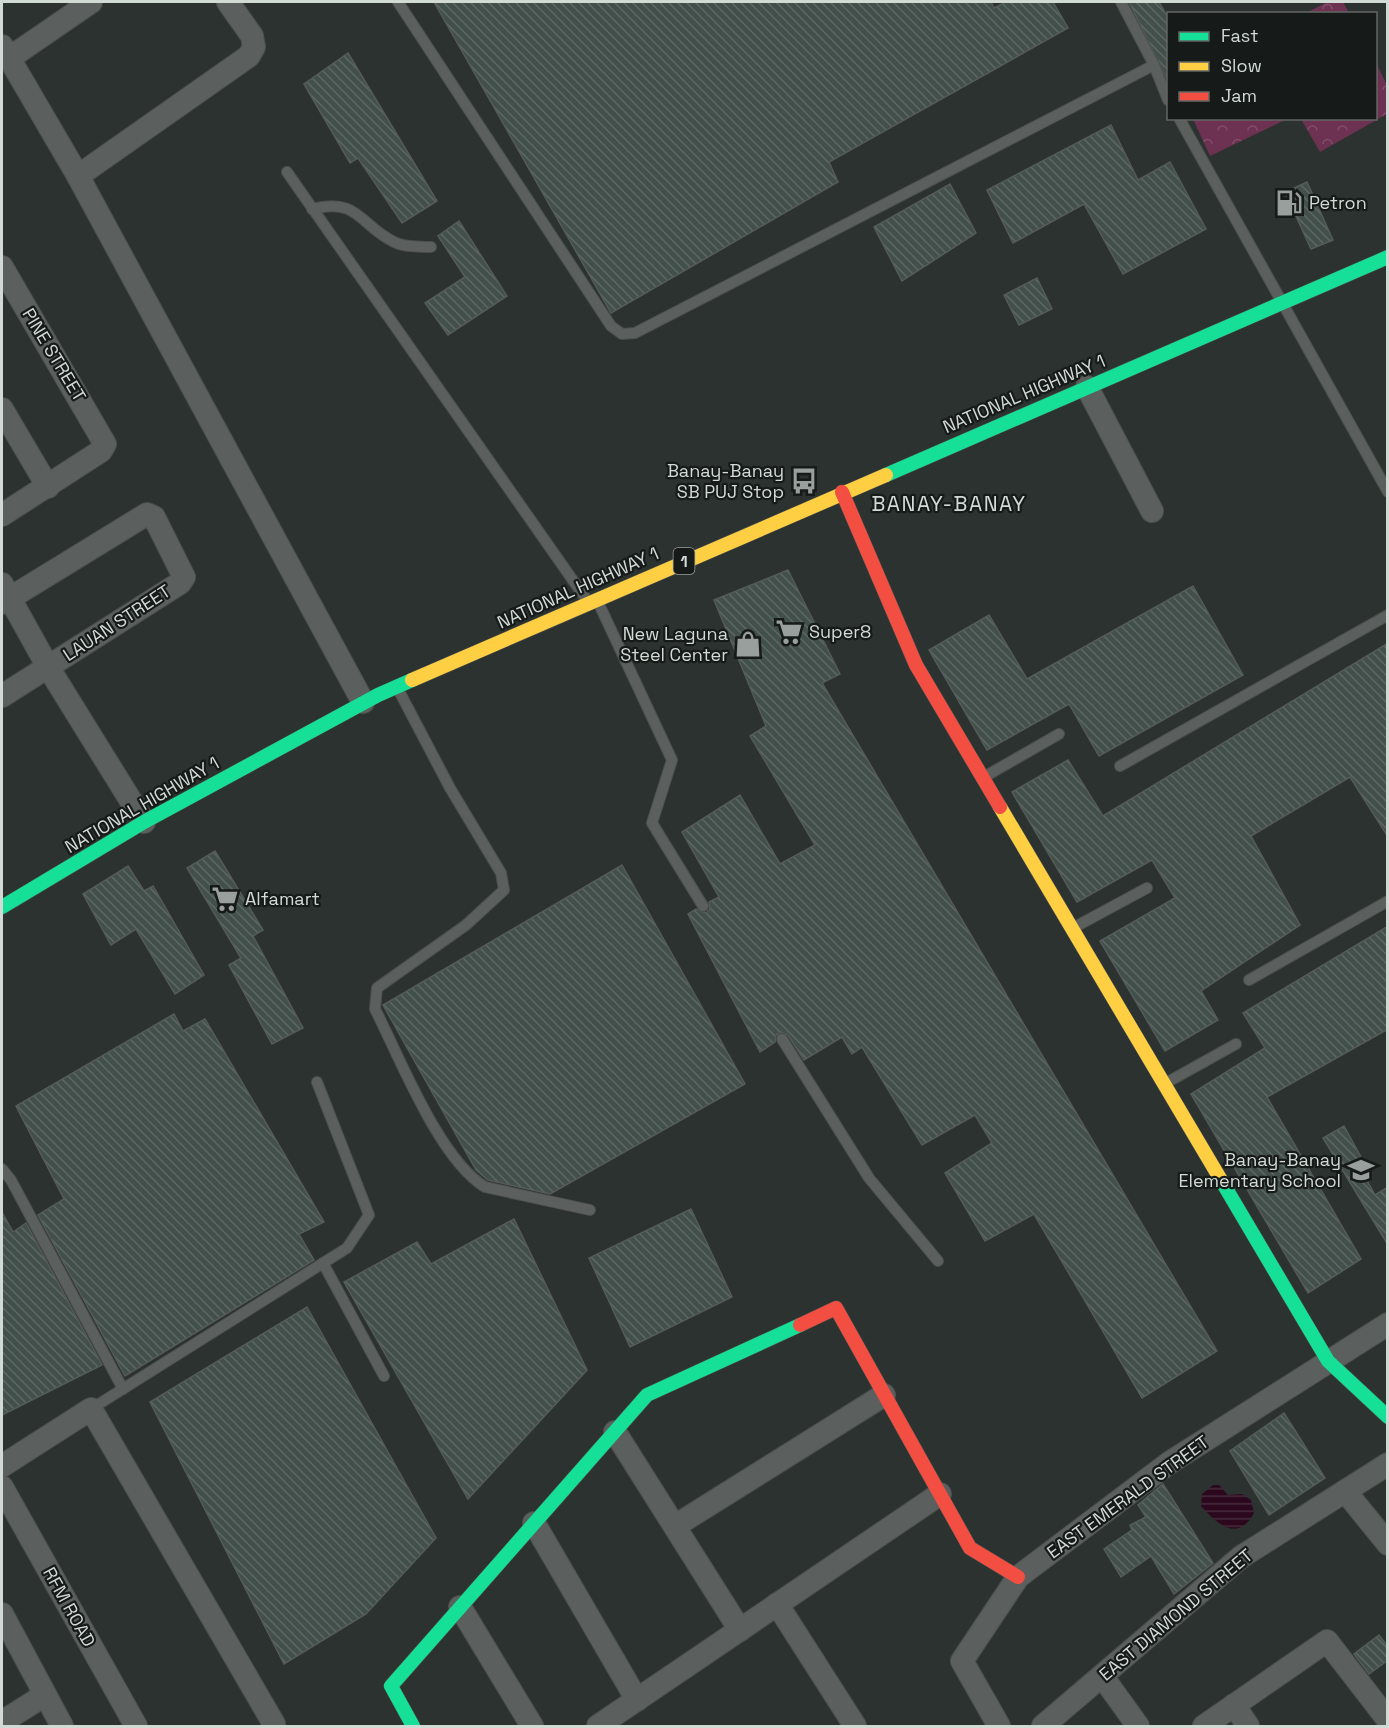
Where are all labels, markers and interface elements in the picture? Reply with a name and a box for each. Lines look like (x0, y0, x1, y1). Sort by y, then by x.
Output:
legend (1167, 12, 1377, 120)
text: Fast (1221, 24, 1258, 47)
text: Slow (1221, 54, 1262, 77)
text: Jam (1221, 84, 1257, 107)
fuel station icon: Petron (1274, 188, 1304, 218)
place label: Petron (1309, 191, 1367, 214)
street label: PINE STREET (17, 304, 92, 406)
street label: NATIONAL HIGHWAY 1 (939, 349, 1109, 438)
place label: Banay-Banay SB PUJ Stop (667, 459, 784, 503)
bus stop icon: Banay-Banay SB PUJ Stop (789, 466, 819, 496)
district label: BANAY-BANAY (871, 490, 1027, 517)
street label: NATIONAL HIGHWAY 1 (494, 542, 662, 633)
road number: 1 (674, 548, 694, 574)
street label: LAUAN STREET (59, 579, 175, 666)
supermarket icon: Super8 (774, 617, 804, 647)
place label: Super8 (809, 620, 871, 643)
place label: New Laguna Steel Center (620, 622, 728, 666)
shop icon: New Laguna Steel Center (733, 629, 763, 659)
street label: NATIONAL HIGHWAY 1 (61, 751, 223, 858)
supermarket icon: Alfamart (210, 884, 240, 914)
place label: Alfamart (245, 887, 320, 910)
place label: Banay-Banay Elementary School (1178, 1148, 1341, 1192)
school or university icon: Banay-Banay Elementary School (1346, 1155, 1376, 1185)
street label: EAST EMERALD STREET (1042, 1430, 1214, 1563)
street label: EAST DIAMOND STREET (1094, 1543, 1258, 1686)
street label: RFM ROAD (38, 1563, 101, 1651)

